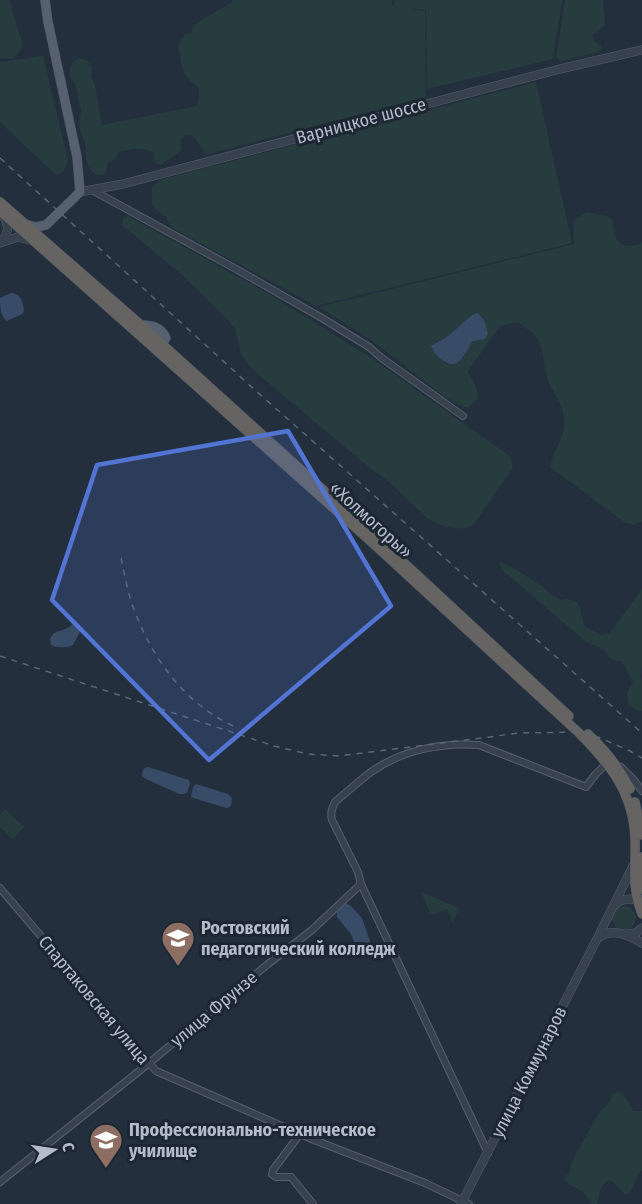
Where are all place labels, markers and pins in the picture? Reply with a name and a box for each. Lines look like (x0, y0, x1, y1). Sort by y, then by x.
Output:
place label: Ростовский педагогический колледж (201, 917, 396, 960)
school or university icon: Ростовский педагогический колледж (160, 920, 196, 967)
place label: Профессионально-техническое училище (128, 1119, 376, 1162)
school or university icon: Профессионально-техническое училище (88, 1122, 124, 1169)

